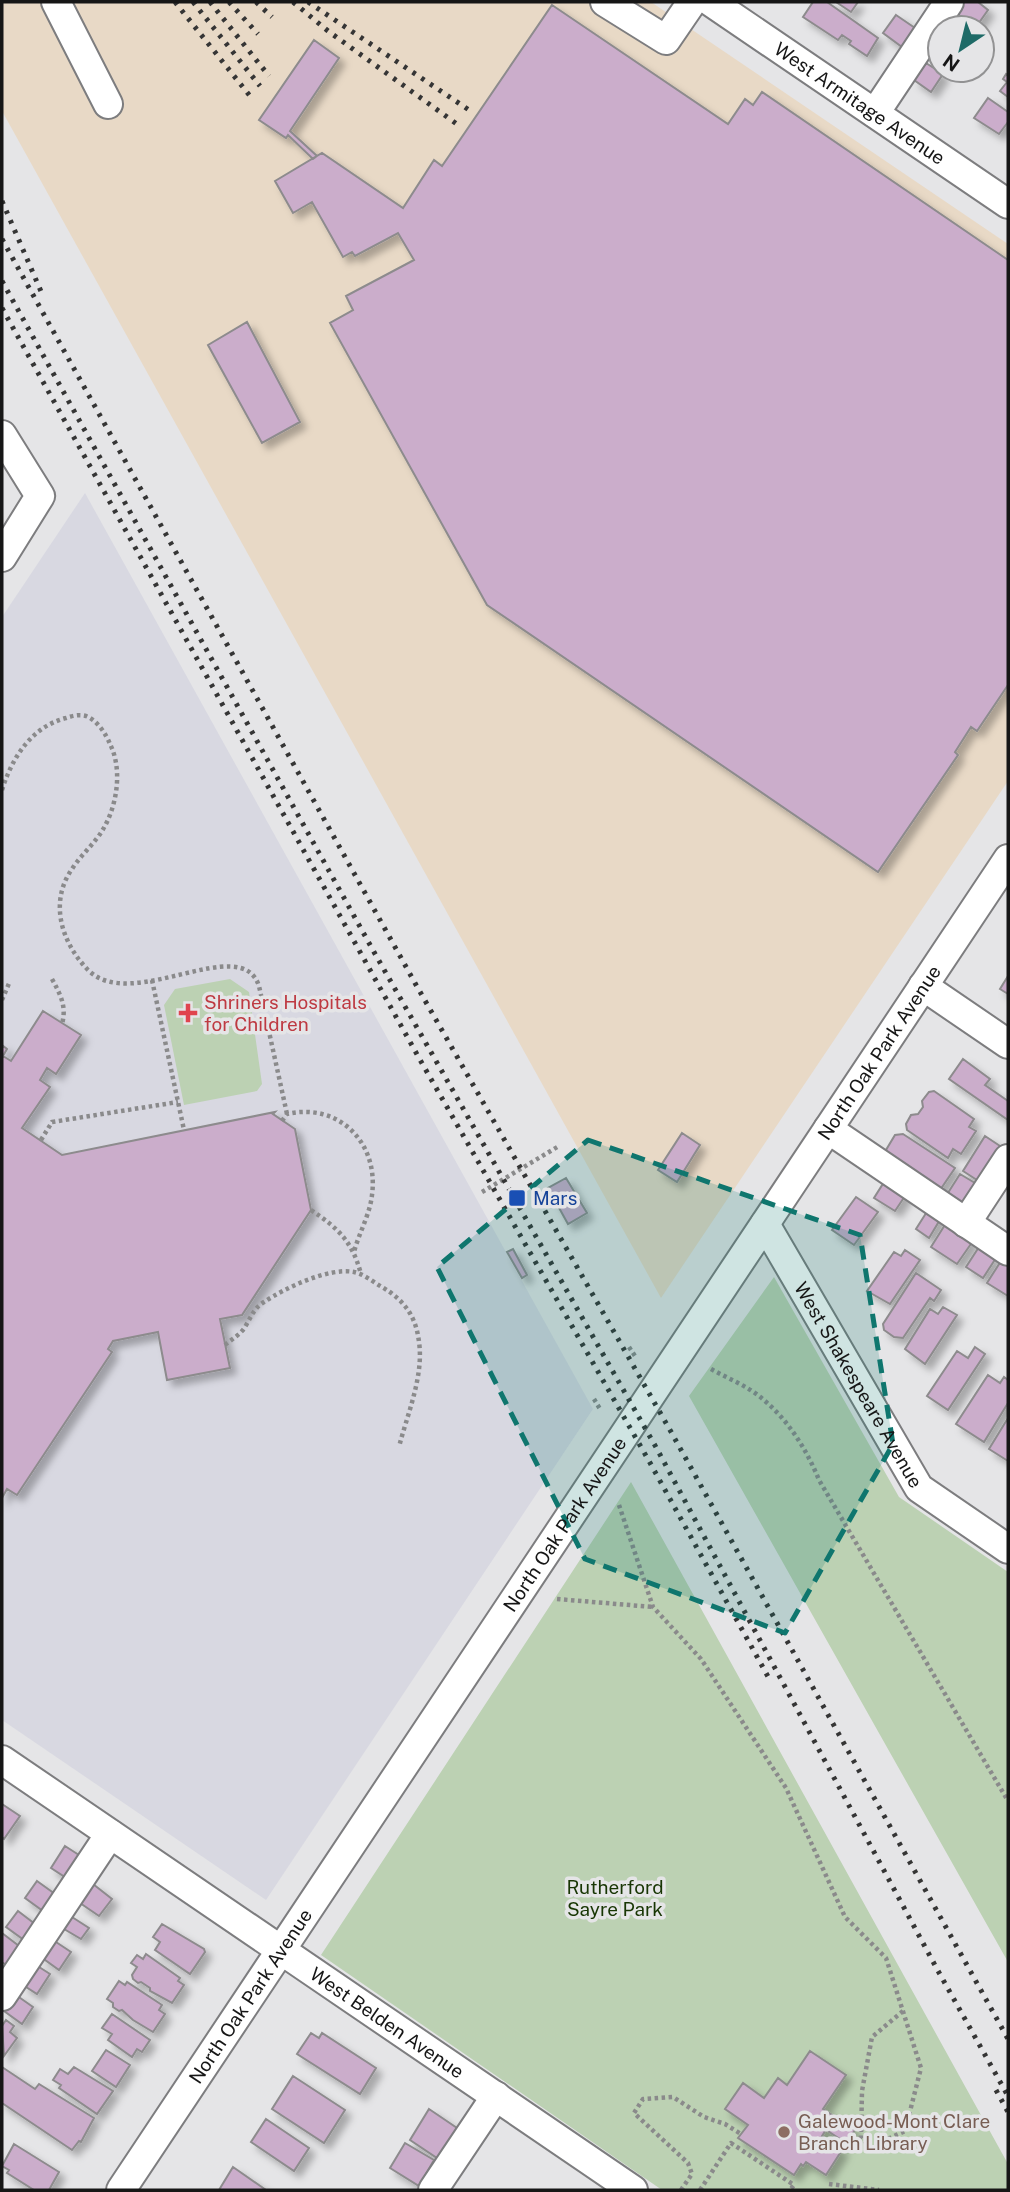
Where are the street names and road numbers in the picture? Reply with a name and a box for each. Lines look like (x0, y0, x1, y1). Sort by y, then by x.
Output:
street label: West Armitage Avenue (770, 37, 949, 169)
street label: North Oak Park Avenue (813, 961, 945, 1144)
street label: West Shakespeare Avenue (790, 1278, 927, 1491)
street label: North Oak Park Avenue (499, 1433, 631, 1616)
street label: North Oak Park Avenue (184, 1905, 316, 2088)
street label: West Belden Avenue (306, 1962, 468, 2083)

